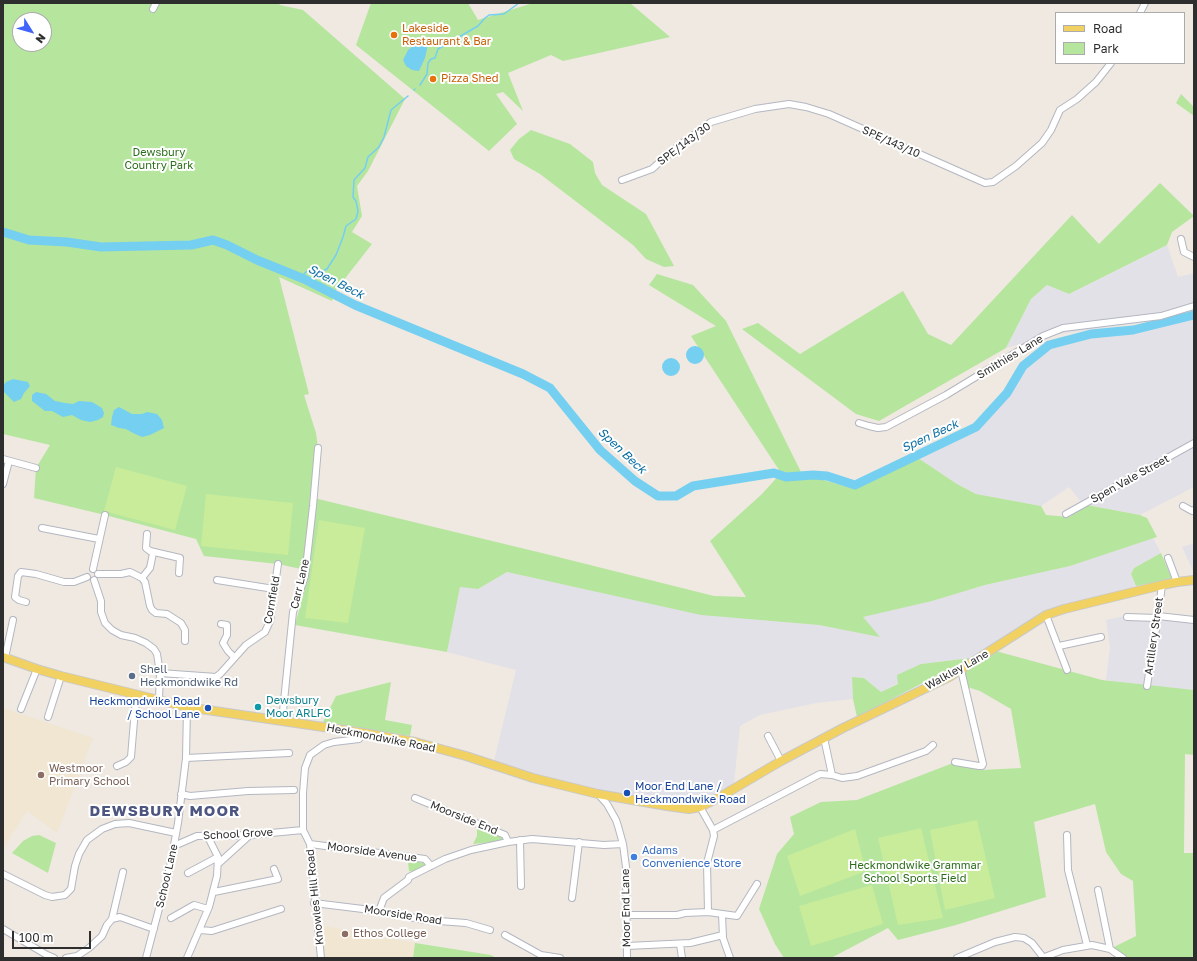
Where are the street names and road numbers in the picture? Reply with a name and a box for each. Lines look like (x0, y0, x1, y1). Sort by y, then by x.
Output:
street label: SPE/143/30 (655, 120, 713, 168)
street label: SPE/143/10 (860, 123, 922, 161)
street label: Smithies Lane (975, 332, 1045, 382)
street label: Spen Vale Street (1088, 452, 1172, 506)
street label: Carr Lane (288, 558, 312, 610)
street label: Cornfield (261, 575, 283, 625)
street label: Artillery Street (1142, 596, 1166, 676)
street label: Walkley Lane (923, 647, 991, 693)
street label: Heckmondwike Road (325, 721, 437, 755)
street label: Moorside End (428, 798, 500, 838)
street label: School Grove (203, 826, 273, 842)
street label: Moorside Avenue (326, 839, 418, 865)
street label: School Lane (153, 843, 181, 909)
street label: Knowles Hill Road (303, 848, 327, 946)
street label: Moor End Lane (619, 869, 633, 947)
street label: Moorside Road (363, 902, 443, 928)

